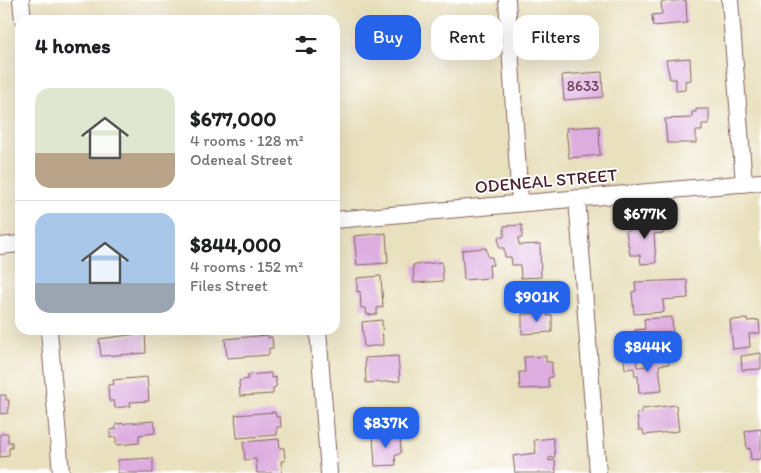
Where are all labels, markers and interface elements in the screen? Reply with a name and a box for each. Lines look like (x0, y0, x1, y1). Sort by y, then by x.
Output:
chip: Buy (355, 15, 421, 60)
chip: Rent (431, 15, 503, 60)
chip: Filters (513, 15, 599, 60)
icon: filters (292, 31, 320, 59)
text: 4 homes (35, 33, 111, 58)
house number: 8633 (567, 77, 599, 95)
text: $677,000 (190, 106, 276, 131)
icon: home (75, 108, 135, 168)
text: 4 rooms · 128 m² (190, 131, 304, 150)
text: Odeneal Street (190, 150, 293, 169)
street label: ODENEAL STREET (474, 164, 618, 198)
pin: $677K (610, 198, 680, 240)
text: $677K (624, 204, 666, 223)
text: $844,000 (190, 232, 281, 257)
icon: home (75, 233, 135, 293)
text: 4 rooms · 152 m² (190, 257, 303, 276)
text: Files Street (190, 276, 268, 295)
pin: $901K (502, 280, 572, 323)
text: $901K (515, 287, 559, 306)
pin: $844K (613, 330, 683, 373)
text: $844K (625, 337, 671, 356)
pin: $837K (351, 406, 421, 449)
text: $837K (364, 413, 408, 432)

